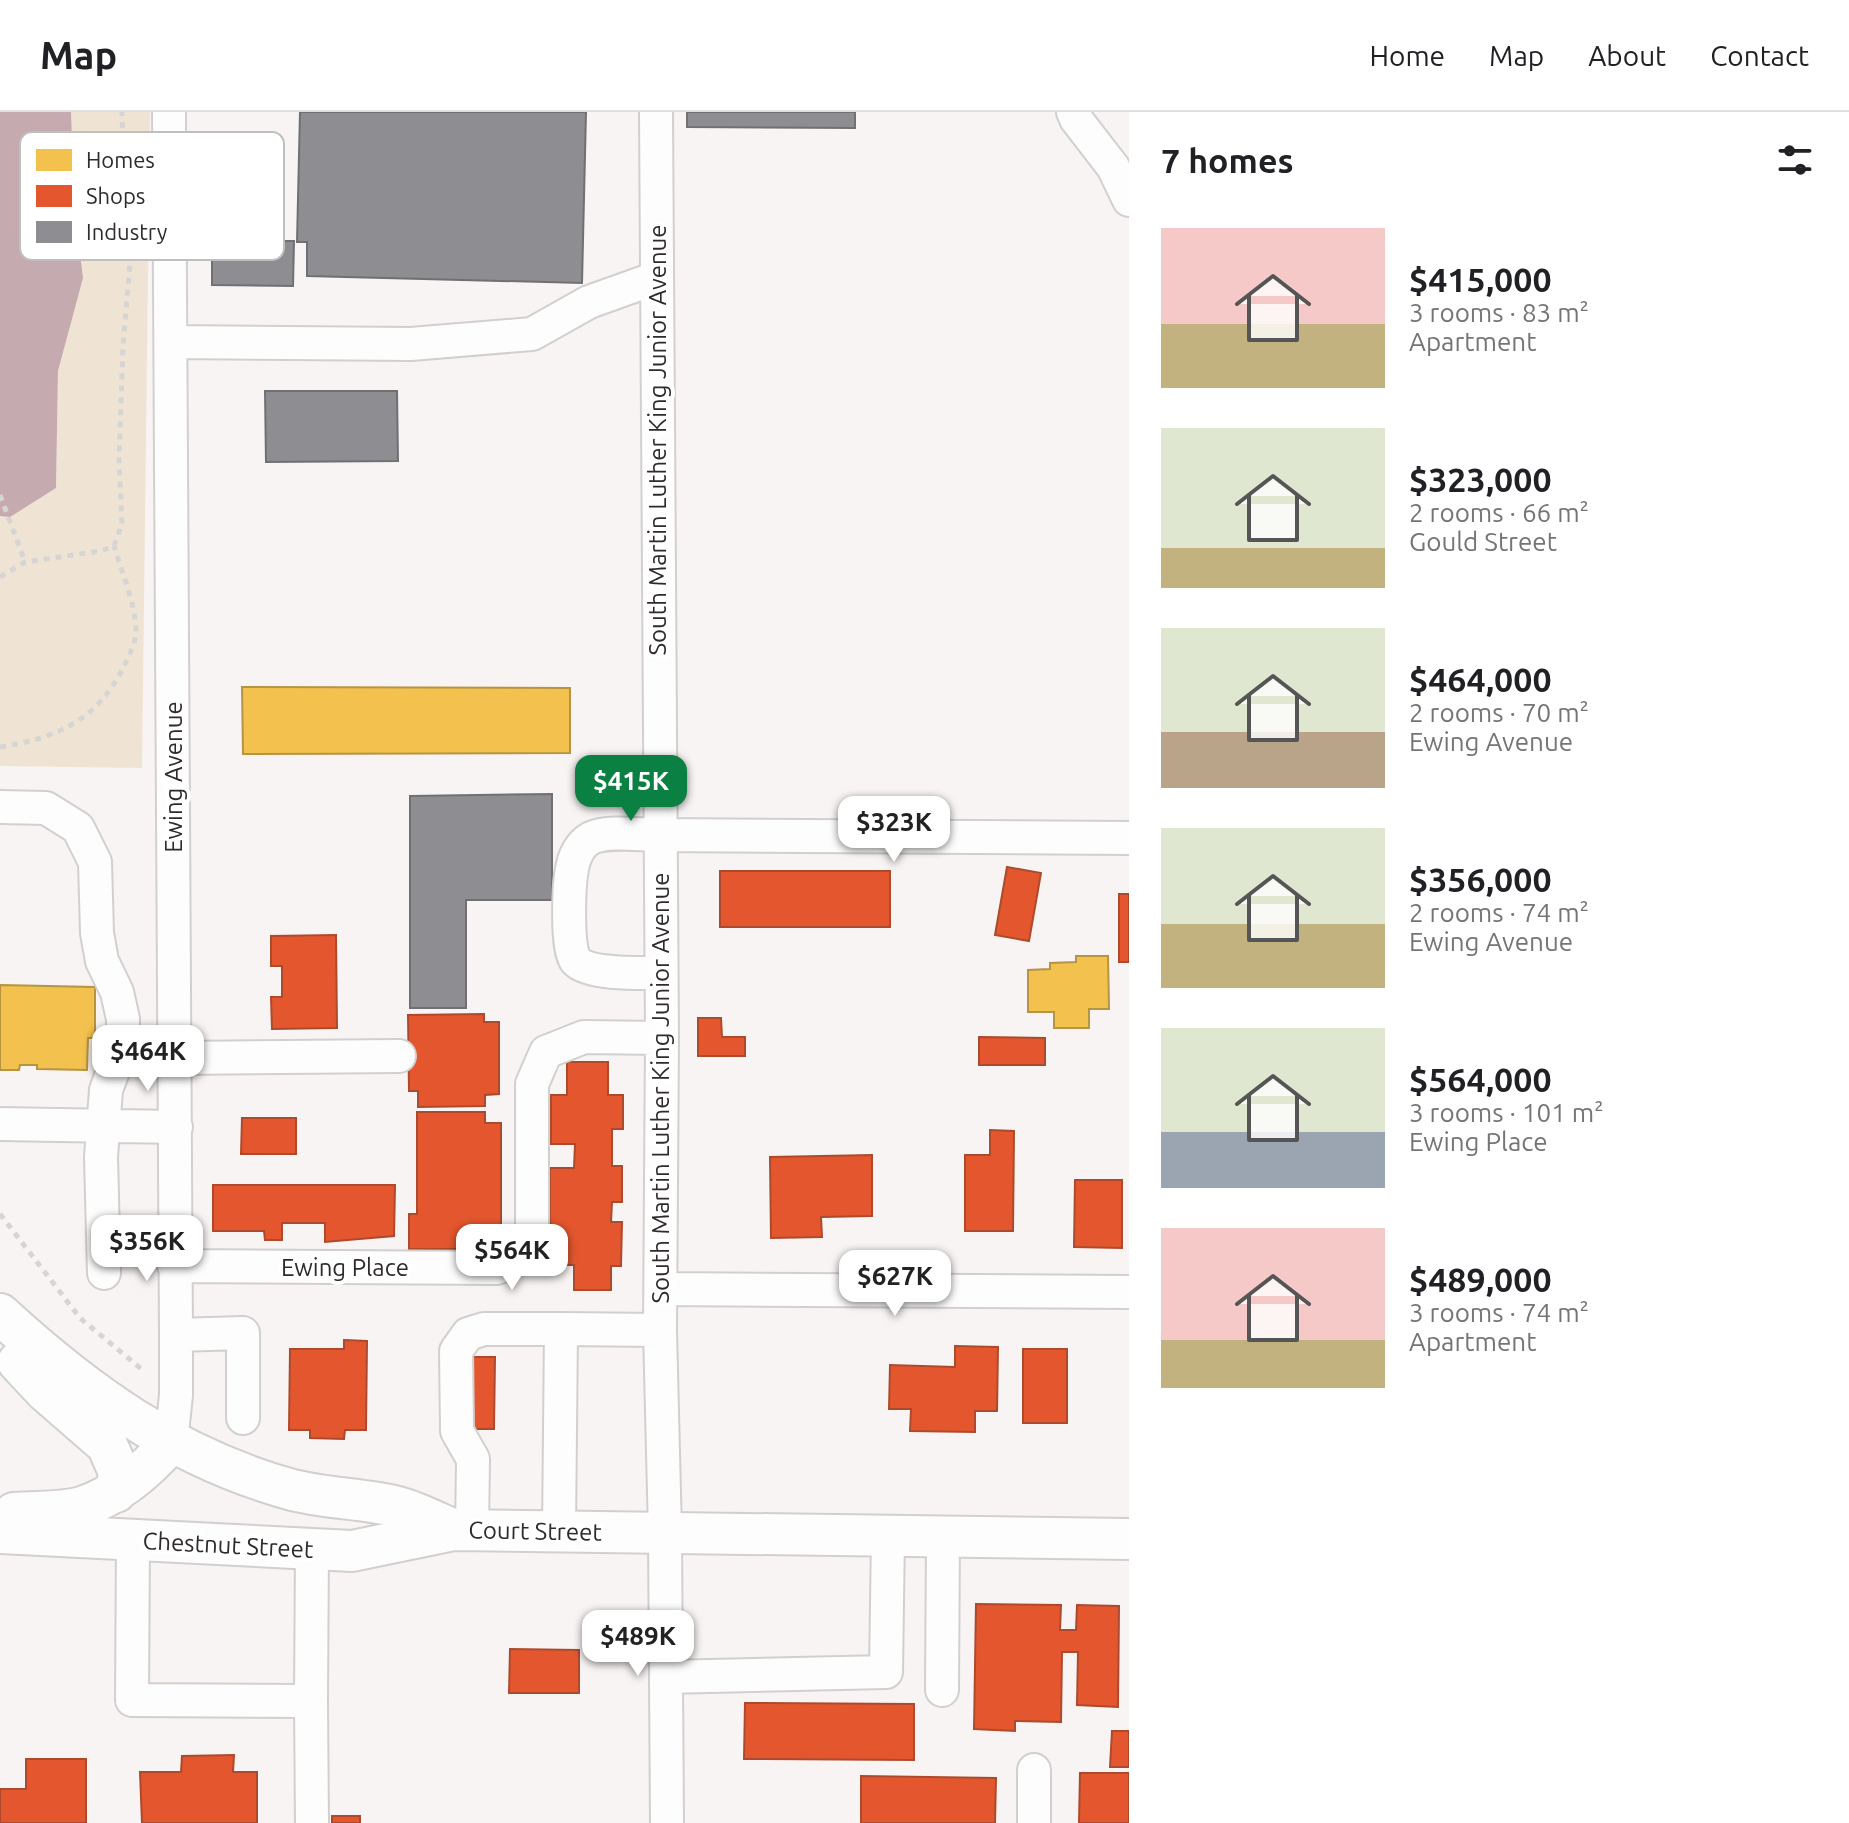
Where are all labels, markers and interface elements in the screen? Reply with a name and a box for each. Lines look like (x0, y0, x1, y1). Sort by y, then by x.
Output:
text: Map (40, 34, 117, 76)
text: Home (1370, 40, 1445, 71)
text: Map (1489, 40, 1544, 71)
text: About (1588, 40, 1666, 71)
text: Contact (1710, 40, 1809, 71)
legend (20, 132, 284, 260)
icon: filters (1773, 138, 1817, 182)
text: 7 homes (1161, 141, 1294, 179)
text: Homes (86, 147, 155, 172)
text: Shops (86, 183, 145, 208)
text: Industry (86, 219, 168, 244)
street label: South Martin Luther King Junior Avenue (644, 224, 671, 656)
icon: home (1225, 260, 1321, 356)
text: $415,000 (1409, 260, 1552, 298)
text: 3 rooms · 83 m² (1409, 298, 1589, 327)
text: Apartment (1409, 327, 1536, 356)
icon: home (1225, 460, 1321, 556)
text: $323,000 (1409, 460, 1552, 498)
text: 2 rooms · 66 m² (1409, 498, 1589, 527)
text: Gould Street (1409, 527, 1557, 556)
icon: home (1225, 660, 1321, 756)
text: $464,000 (1409, 660, 1552, 698)
text: 2 rooms · 70 m² (1409, 698, 1589, 727)
street label: Ewing Avenue (160, 701, 187, 853)
text: Ewing Avenue (1409, 727, 1573, 756)
pin: $415K (575, 755, 687, 823)
text: $415K (593, 766, 669, 795)
pin: $323K (838, 796, 950, 864)
text: $323K (856, 807, 932, 836)
icon: home (1225, 860, 1321, 956)
text: $356,000 (1409, 860, 1552, 898)
street label: South Martin Luther King Junior Avenue (647, 872, 674, 1304)
text: 2 rooms · 74 m² (1409, 898, 1589, 927)
text: Ewing Avenue (1409, 927, 1573, 956)
pin: $464K (92, 1025, 204, 1093)
text: $464K (110, 1036, 186, 1065)
icon: home (1225, 1060, 1321, 1156)
text: $564,000 (1409, 1060, 1552, 1098)
text: 3 rooms · 101 m² (1409, 1098, 1604, 1127)
text: Ewing Place (1409, 1127, 1548, 1156)
pin: $356K (91, 1215, 203, 1283)
pin: $564K (456, 1224, 568, 1292)
text: $356K (109, 1226, 185, 1255)
text: $564K (474, 1235, 550, 1264)
pin: $627K (839, 1250, 951, 1318)
street label: Ewing Place (281, 1254, 409, 1281)
icon: home (1225, 1260, 1321, 1356)
text: $489,000 (1409, 1260, 1552, 1298)
text: $627K (857, 1261, 933, 1290)
text: 3 rooms · 74 m² (1409, 1298, 1589, 1327)
text: Apartment (1409, 1327, 1536, 1356)
street label: Court Street (468, 1516, 603, 1546)
street label: Chestnut Street (142, 1527, 315, 1563)
pin: $489K (582, 1610, 694, 1678)
text: $489K (600, 1621, 676, 1650)

